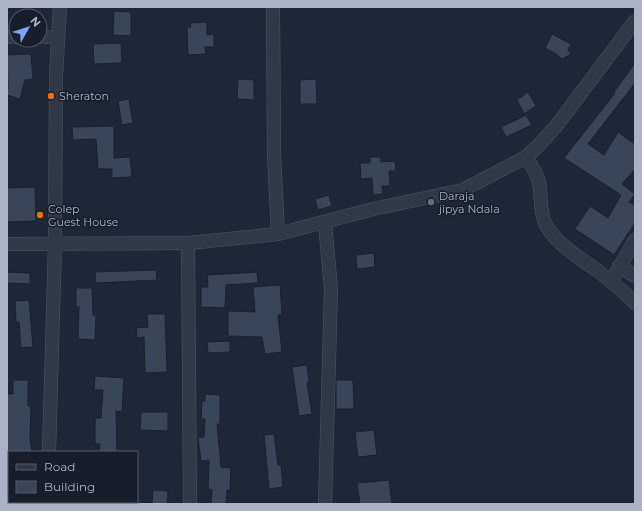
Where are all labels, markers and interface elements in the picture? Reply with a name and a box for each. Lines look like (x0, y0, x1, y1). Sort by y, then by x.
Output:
north arrow (8, 8, 48, 48)
text: N (28, 14, 44, 30)
place label: Sheraton (59, 89, 109, 103)
marker: Sheraton (46, 91, 56, 101)
place label: Daraja jipya Ndala (438, 189, 500, 216)
marker: Daraja jipya Ndala (426, 197, 436, 207)
place label: Colep Guest House (48, 202, 119, 229)
marker: Colep Guest House (35, 210, 45, 220)
legend (8, 451, 138, 503)
text: Road (44, 459, 75, 474)
text: Building (44, 479, 95, 494)

